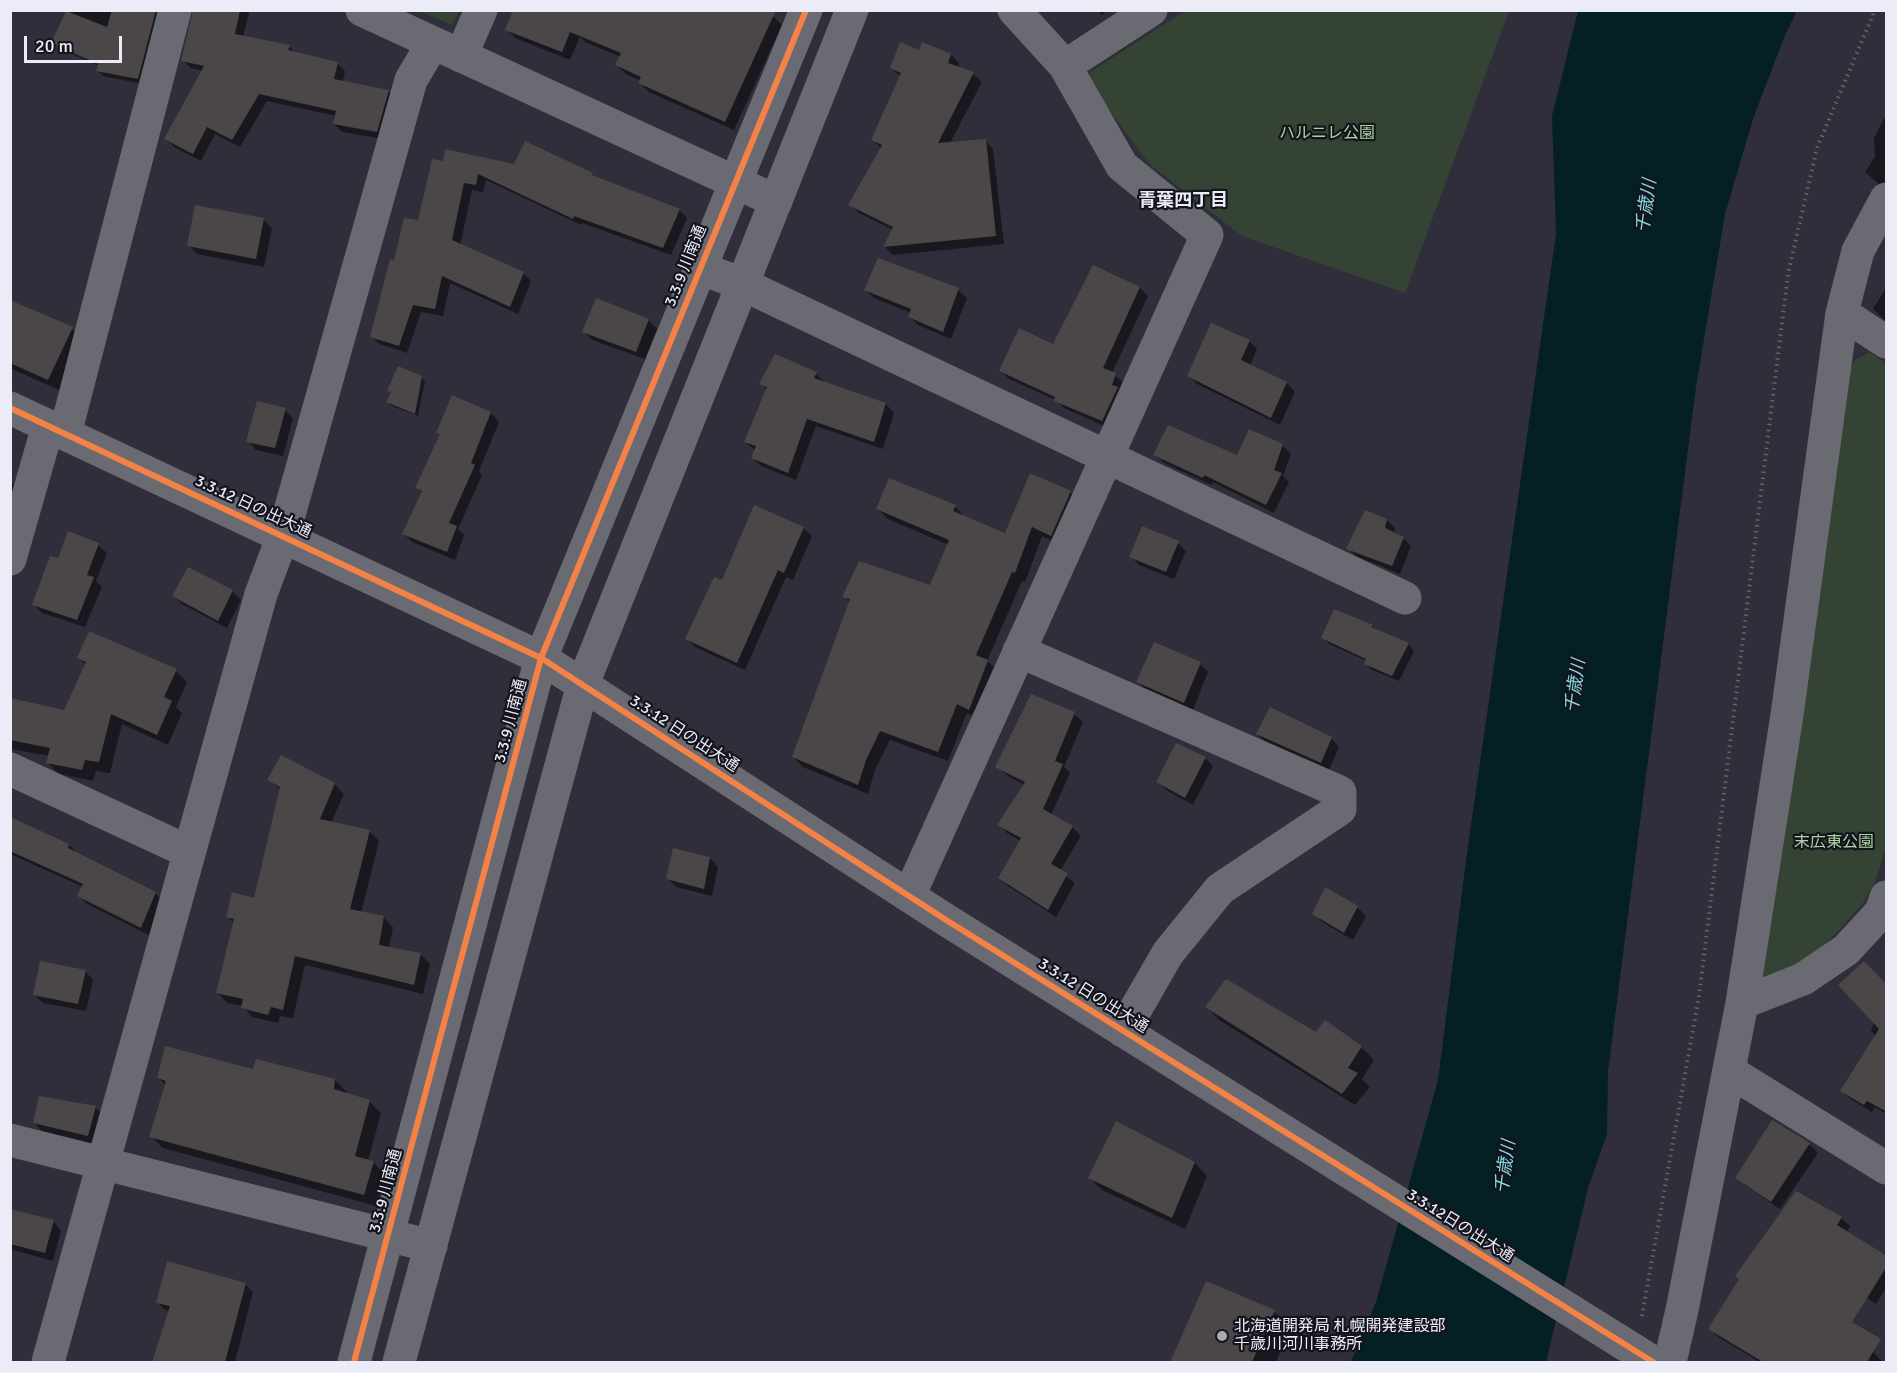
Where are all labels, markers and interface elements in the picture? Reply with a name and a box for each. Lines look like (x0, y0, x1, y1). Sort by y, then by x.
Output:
scale bar (27, 24, 124, 62)
text: 20 m (35, 35, 73, 57)
park label: ハルニレ公園 (1279, 124, 1375, 144)
water label: 千歳川 (1633, 178, 1661, 234)
district label: 青葉四丁目 (1138, 190, 1228, 212)
street label: 3.3.9 川南通 (661, 223, 711, 309)
street label: 3.3.12 日の出大通 (192, 472, 314, 542)
water label: 千歳川 (1562, 658, 1590, 714)
street label: 3.3.9 川南通 (491, 677, 531, 765)
street label: 3.3.12 日の出大通 (626, 692, 742, 776)
park label: 末広東公園 (1794, 833, 1874, 853)
street label: 3.3.12 日の出大通 (1034, 954, 1152, 1038)
water label: 千歳川 (1492, 1139, 1520, 1195)
street label: 3.3.9 川南通 (366, 1147, 406, 1235)
street label: 3.3.12日の出大通 (1403, 1185, 1517, 1267)
place label: 北海道開発局 札幌開発建設部 千歳川河川事務所 (1234, 1317, 1446, 1355)
marker: 北海道開発局 札幌開発建設部 千歳川河川事務所 (1215, 1329, 1229, 1343)

